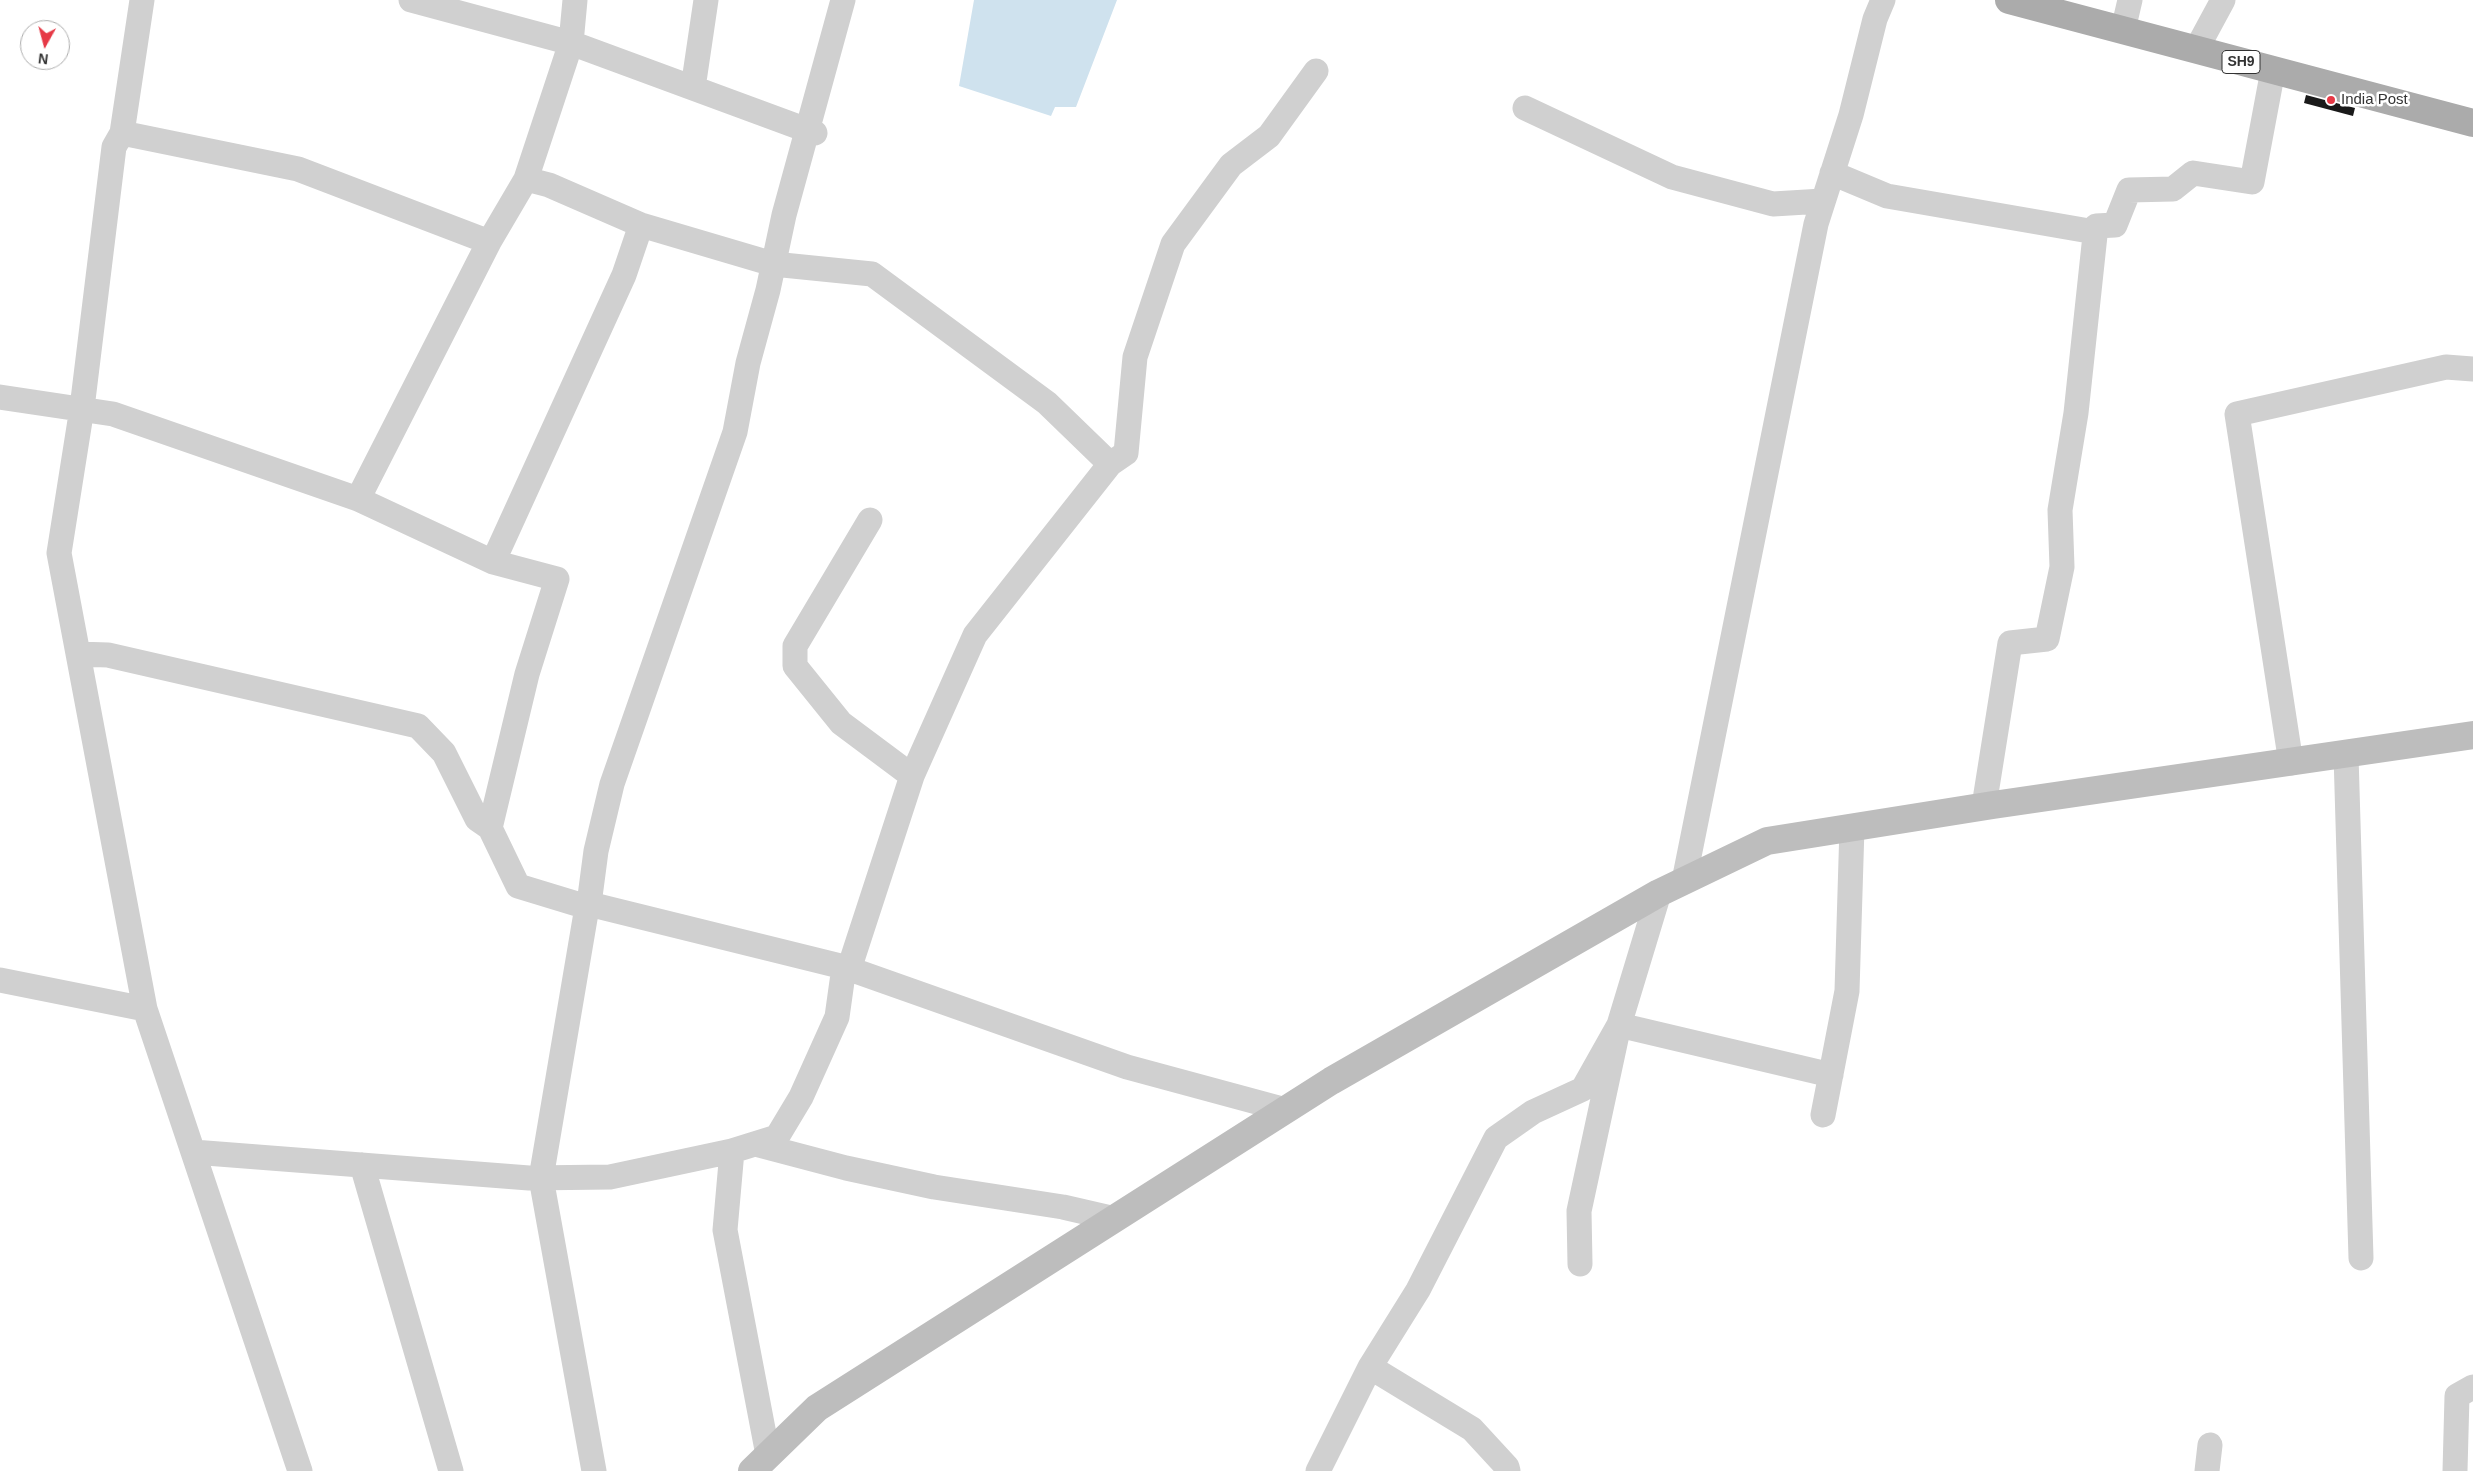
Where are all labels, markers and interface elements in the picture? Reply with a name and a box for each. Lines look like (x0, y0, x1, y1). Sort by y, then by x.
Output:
north arrow (20, 20, 70, 70)
text: N (37, 50, 49, 67)
road number: SH9 (2222, 51, 2260, 74)
place label: India Post (2341, 91, 2408, 109)
marker: India Post (2325, 94, 2337, 106)

